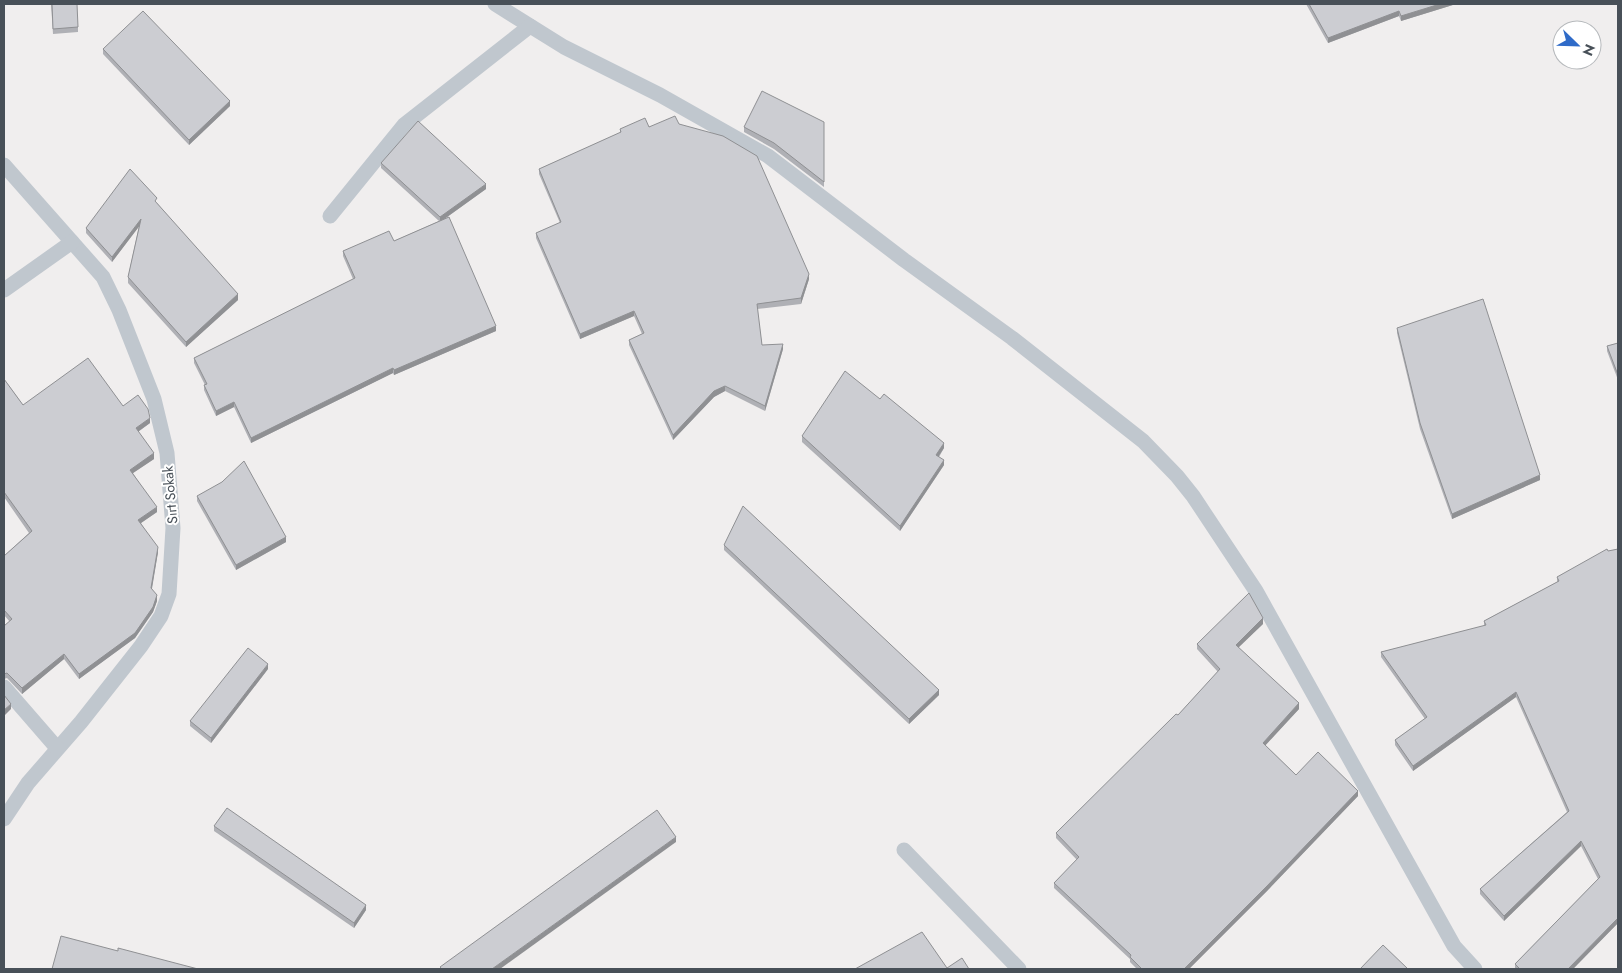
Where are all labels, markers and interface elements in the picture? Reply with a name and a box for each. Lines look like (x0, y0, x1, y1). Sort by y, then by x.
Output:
north arrow (1552, 20, 1602, 70)
text: N (1578, 41, 1600, 59)
street label: Sırt Sokak (157, 464, 182, 525)

